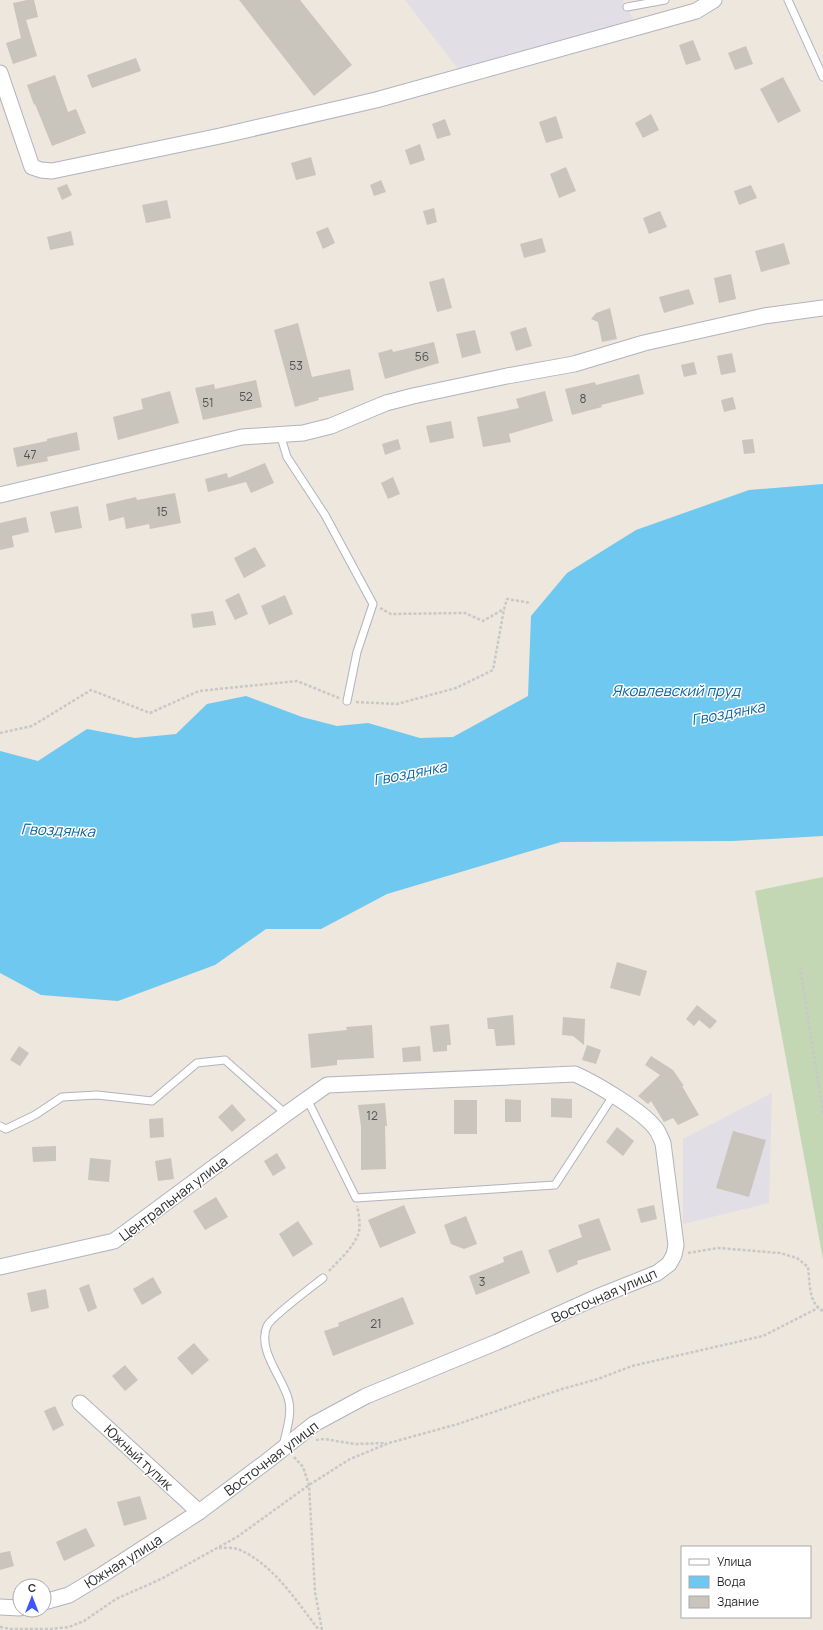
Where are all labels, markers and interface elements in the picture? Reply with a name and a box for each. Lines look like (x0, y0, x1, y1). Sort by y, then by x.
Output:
house number: 56 (415, 348, 429, 365)
house number: 53 (289, 357, 303, 374)
house number: 52 (239, 388, 253, 405)
house number: 8 (580, 390, 587, 407)
house number: 51 (202, 394, 214, 411)
house number: 47 (23, 446, 37, 463)
house number: 15 (156, 503, 168, 520)
water label: Яковлевский пруд (612, 680, 741, 701)
water label: Гвоздянка (690, 695, 767, 730)
water label: Гвоздянка (372, 755, 449, 790)
water label: Гвоздянка (21, 818, 96, 842)
house number: 12 (366, 1107, 378, 1124)
street label: Центральная улица (115, 1151, 231, 1245)
street label: Восточная улицп (548, 1263, 660, 1327)
house number: 3 (479, 1273, 485, 1290)
house number: 21 (370, 1315, 382, 1332)
street label: Восточная улицп (220, 1416, 322, 1500)
street label: Южный тупик (100, 1420, 178, 1495)
street label: Южная улица (80, 1529, 166, 1593)
legend (681, 1546, 811, 1618)
text: Улица (717, 1553, 751, 1570)
text: Вода (717, 1573, 745, 1590)
north arrow (12, 1578, 52, 1618)
text: С (28, 1580, 36, 1595)
text: Здание (717, 1593, 759, 1610)

